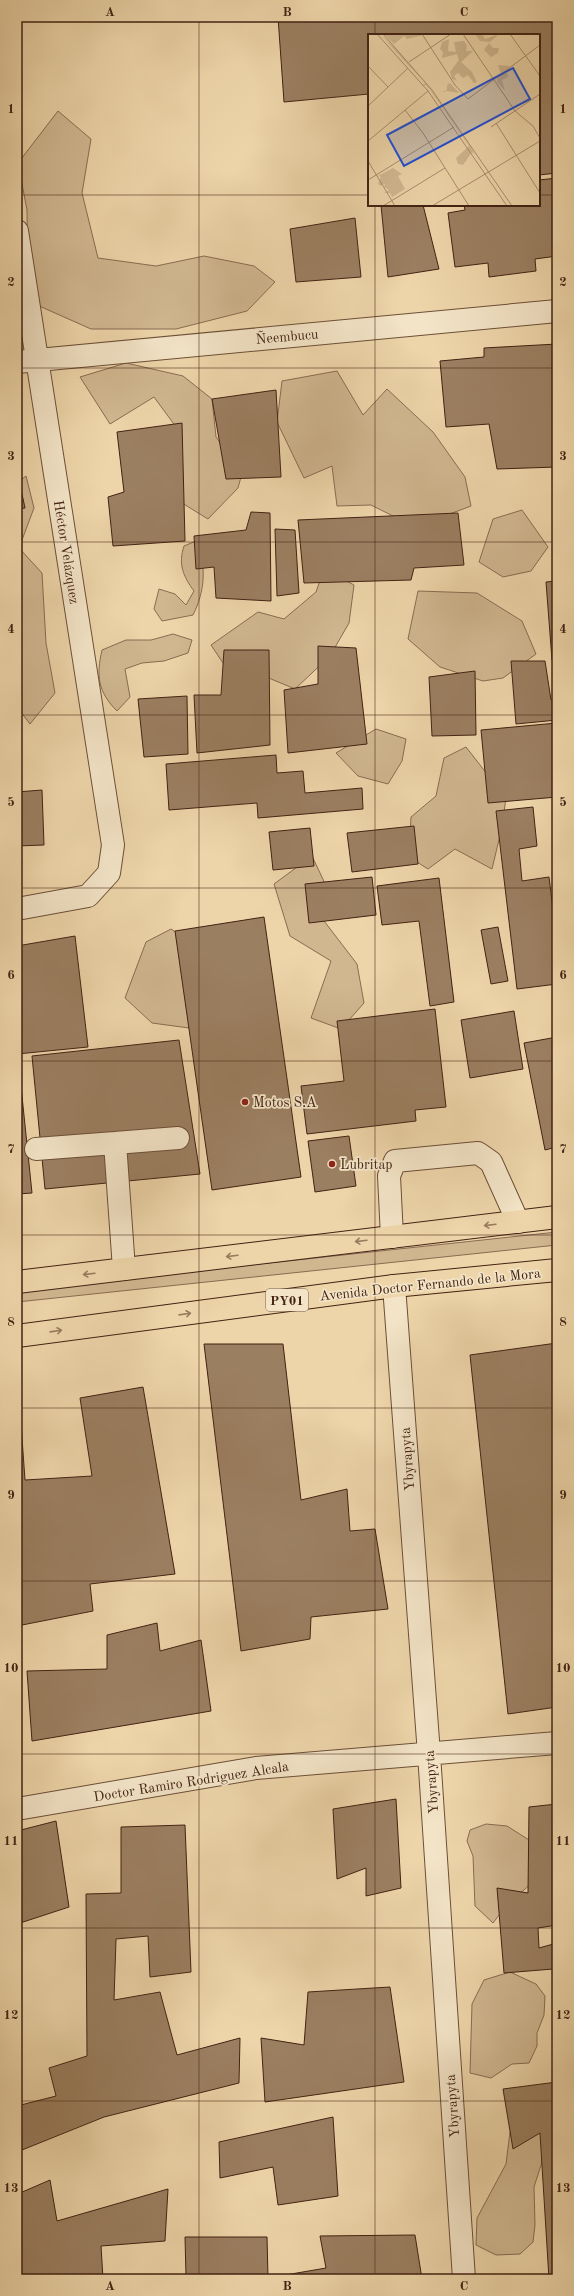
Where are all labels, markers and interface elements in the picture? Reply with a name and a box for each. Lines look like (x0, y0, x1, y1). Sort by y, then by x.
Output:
text: A (105, 6, 115, 19)
text: B (282, 6, 292, 19)
text: C (460, 6, 468, 19)
inset map (368, 34, 540, 206)
text: 1 (7, 103, 15, 116)
text: 1 (559, 103, 567, 116)
text: 2 (7, 276, 15, 289)
text: 2 (559, 276, 567, 289)
street label: Ñeembucu (255, 324, 320, 347)
text: 3 (7, 450, 15, 463)
text: 3 (559, 450, 567, 463)
street label: Héctor Velázquez (51, 499, 81, 605)
text: 4 (7, 623, 15, 636)
text: 4 (559, 623, 567, 636)
text: 5 (7, 796, 15, 809)
text: 5 (559, 796, 567, 809)
text: 6 (7, 969, 15, 982)
text: 6 (559, 969, 567, 982)
place label: Motos S.A (253, 1096, 317, 1110)
marker: Motos S.A (240, 1097, 250, 1107)
text: 7 (7, 1143, 15, 1156)
text: 7 (559, 1143, 567, 1156)
place label: Lubritap (340, 1158, 393, 1172)
marker: Lubritap (327, 1159, 337, 1169)
one-way arrow (484, 1221, 497, 1229)
one-way arrow (355, 1237, 368, 1244)
one-way arrow (226, 1252, 239, 1260)
street label: Avenida Doctor Fernando de la Mora (319, 1266, 542, 1304)
one-way arrow (83, 1270, 96, 1277)
road number: PY01 (266, 1289, 308, 1311)
one-way arrow (178, 1310, 191, 1318)
text: 8 (7, 1316, 15, 1329)
text: 8 (559, 1316, 567, 1329)
one-way arrow (49, 1327, 62, 1335)
street label: Ybyrapyta (399, 1426, 417, 1491)
text: 9 (7, 1489, 15, 1502)
text: 9 (559, 1489, 567, 1502)
text: 10 (3, 1662, 19, 1675)
text: 10 (555, 1662, 571, 1675)
street label: Ybyrapyta (423, 1749, 441, 1814)
street label: Doctor Ramiro Rodriguez Alcala (93, 1760, 290, 1804)
text: 11 (3, 1835, 19, 1848)
text: 11 (555, 1835, 571, 1848)
text: 12 (3, 2009, 19, 2022)
text: 12 (555, 2009, 571, 2022)
street label: Ybyrapyta (444, 2073, 462, 2138)
text: 13 (3, 2182, 19, 2195)
text: 13 (555, 2182, 571, 2195)
text: A (105, 2280, 115, 2293)
text: B (282, 2280, 292, 2293)
text: C (460, 2280, 468, 2293)

